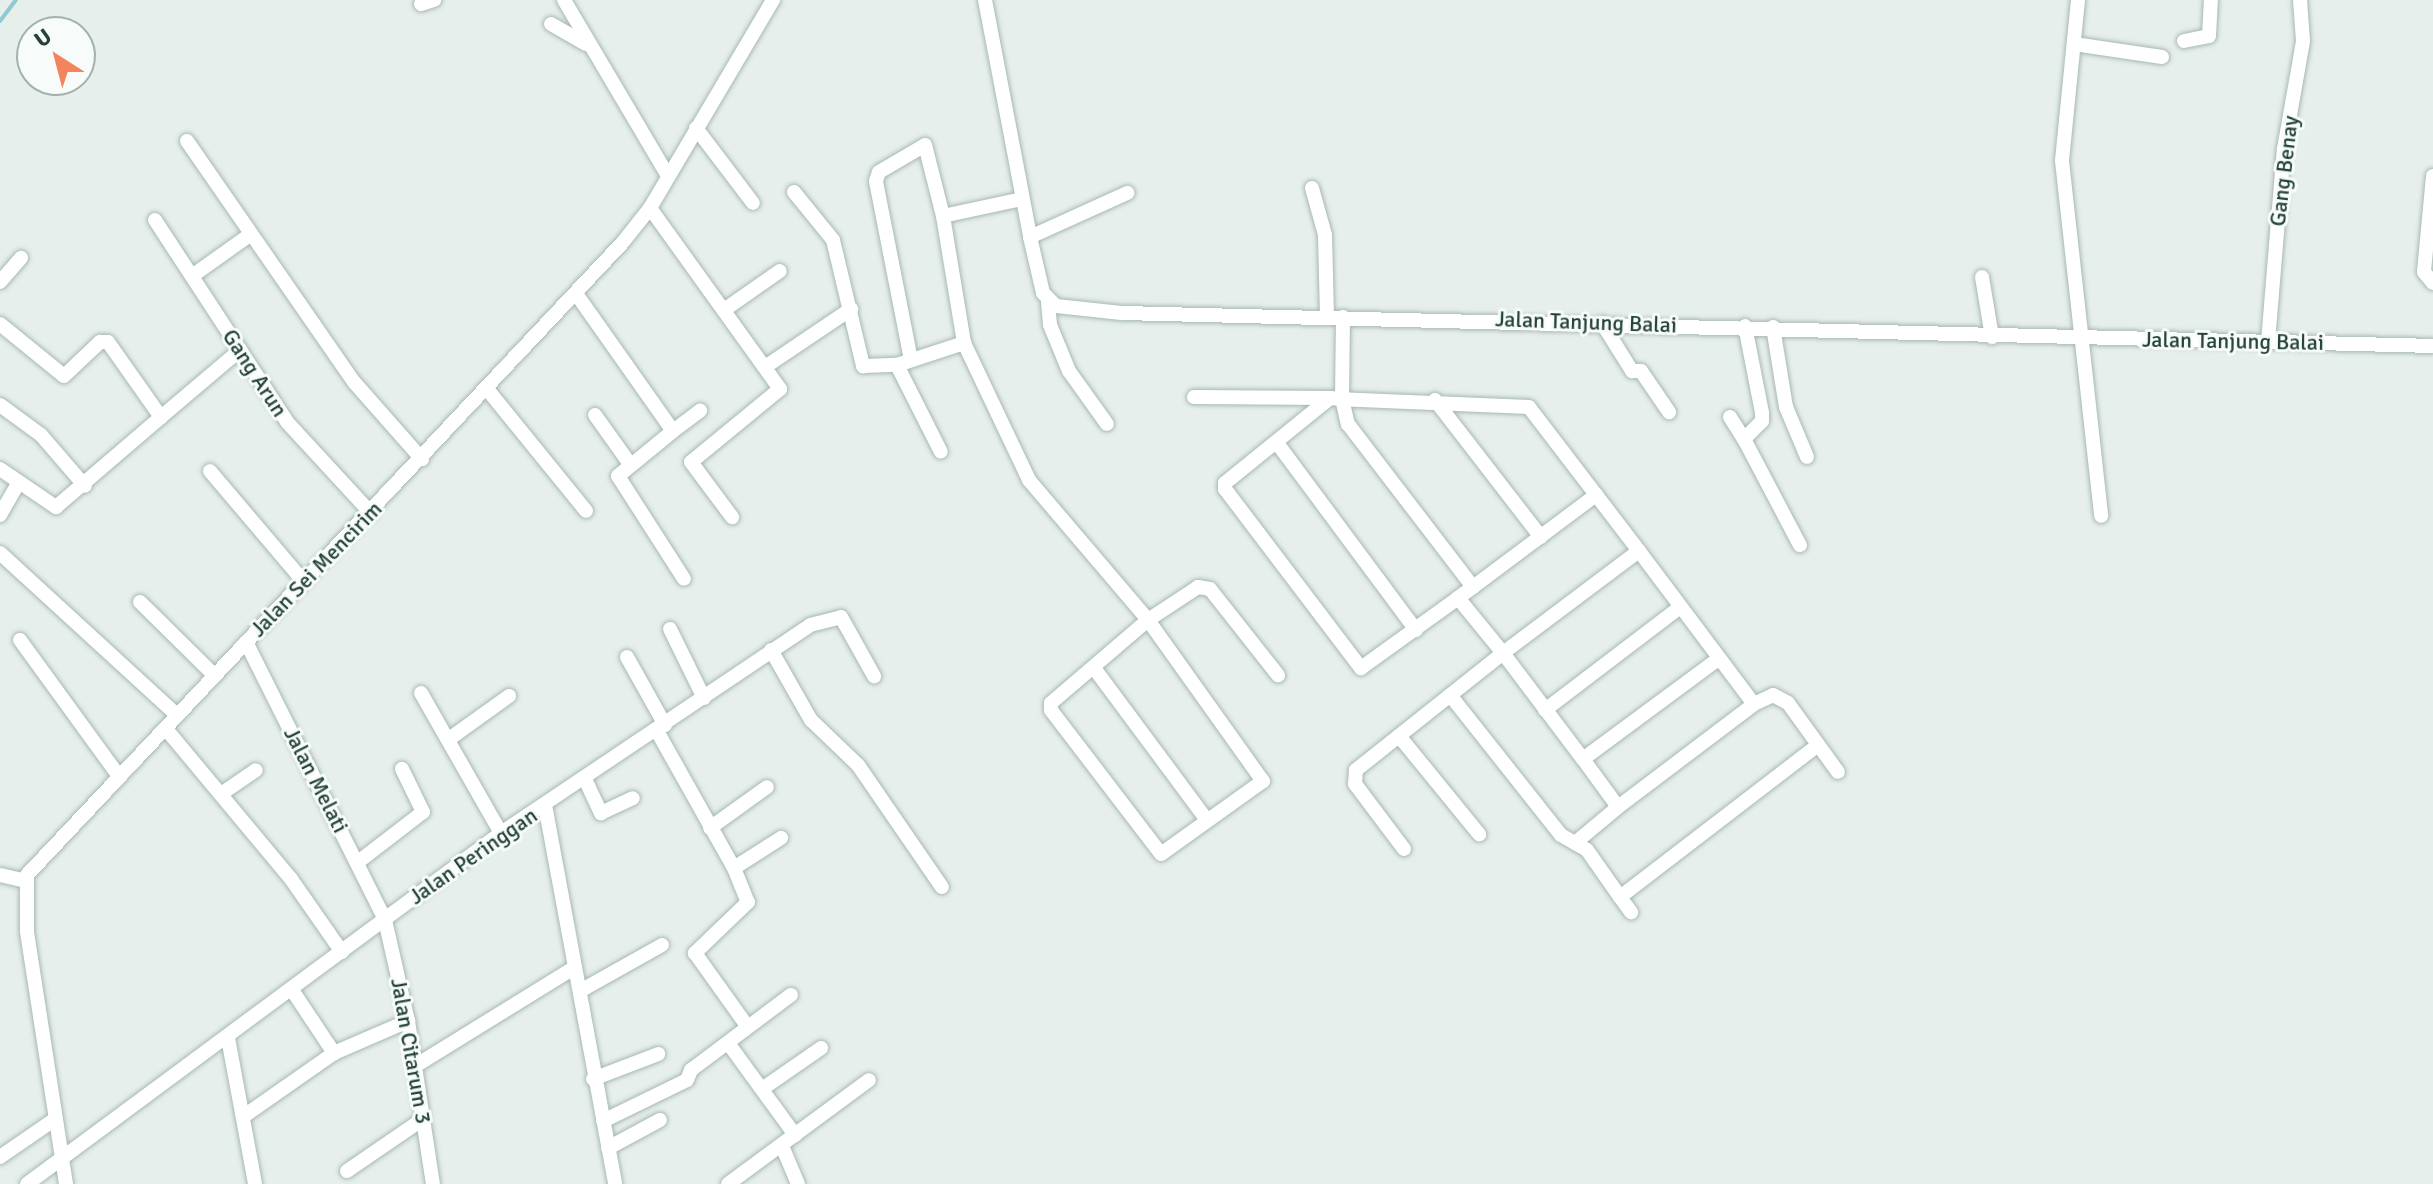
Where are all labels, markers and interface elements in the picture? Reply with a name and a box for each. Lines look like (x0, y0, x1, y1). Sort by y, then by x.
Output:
north arrow (16, 16, 96, 96)
text: U (29, 23, 57, 53)
street label: Gang Benay (2264, 114, 2304, 228)
street label: Jalan Tanjung Balai (1495, 306, 1677, 338)
street label: Gang Arun (217, 324, 293, 422)
street label: Jalan Tanjung Balai (2142, 326, 2324, 356)
street label: Jalan Sei Mencirim (245, 496, 387, 642)
street label: Jalan Melati (278, 723, 354, 837)
street label: Jalan Peringgan (404, 802, 542, 910)
street label: Jalan Citarum 3 (385, 976, 437, 1126)

